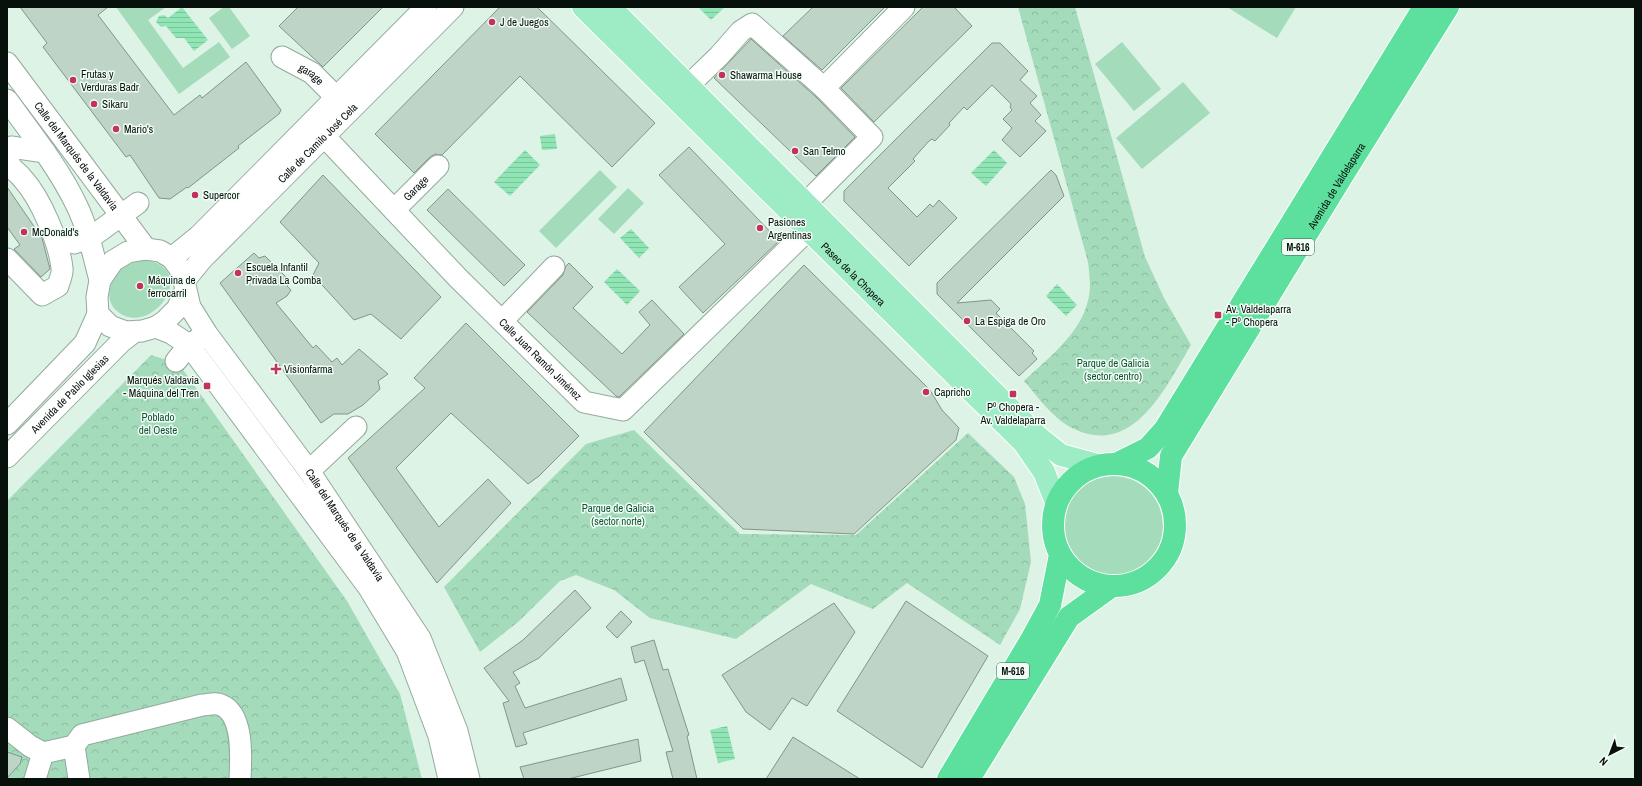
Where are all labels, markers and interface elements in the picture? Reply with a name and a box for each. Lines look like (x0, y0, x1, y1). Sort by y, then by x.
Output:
place label: J de Juegos (500, 15, 549, 29)
marker: J de Juegos (487, 17, 497, 27)
street label: garage (296, 60, 327, 88)
place label: Frutas y Verduras Badr (81, 67, 139, 94)
place label: Shawarma House (730, 68, 802, 82)
marker: Shawarma House (717, 70, 727, 80)
marker: Frutas y Verduras Badr (68, 75, 78, 85)
place label: Sikaru (102, 97, 128, 111)
street label: Calle del Marqués de la Valdavia (31, 99, 122, 213)
marker: Sikaru (89, 99, 99, 109)
street label: Calle de Camilo José Cela (275, 100, 360, 186)
place label: Mario's (124, 122, 154, 136)
marker: Mario's (111, 124, 121, 134)
street label: Avenida de Valdelaparra (1304, 140, 1368, 232)
place label: San Telmo (803, 144, 845, 158)
marker: San Telmo (790, 146, 800, 156)
street label: Garage (400, 172, 432, 204)
place label: Supercor (203, 188, 240, 202)
marker: Supercor (190, 190, 200, 200)
place label: Pasiones Argentinas (767, 215, 812, 242)
marker: Pasiones Argentinas (755, 223, 765, 233)
place label: McDonald's (32, 225, 79, 239)
marker: McDonald's (19, 227, 29, 237)
street label: Paseo de la Chopera (818, 239, 888, 309)
road number: M-616 (1282, 239, 1314, 255)
place label: Escuela Infantil Privada La Comba (246, 260, 321, 287)
marker: Escuela Infantil Privada La Comba (233, 268, 243, 278)
place label: Máquina de ferrocarril (148, 273, 196, 300)
marker: Máquina de ferrocarril (135, 281, 145, 291)
place label: Av. Valdelaparra - Pº Chopera (1225, 302, 1291, 329)
marker: Av. Valdelaparra - Pº Chopera (1213, 310, 1223, 320)
place label: La Espiga de Oro (975, 314, 1046, 328)
street label: Calle Juan Ramón Jiménez (496, 315, 585, 403)
marker: La Espiga de Oro (962, 316, 972, 326)
street label: Avenida de Pablo Iglesias (27, 351, 112, 437)
park label: Parque de Galicia (sector centro) (1077, 356, 1149, 383)
place label: Visionfarma (284, 362, 332, 376)
marker: Visionfarma (271, 364, 281, 374)
place label: Marqués Valdavia - Máquina del Tren (123, 373, 199, 400)
marker: Marqués Valdavia - Máquina del Tren (202, 381, 212, 391)
place label: Capricho (934, 385, 971, 399)
marker: Capricho (921, 387, 931, 397)
marker: Pº Chopera - Av. Valdelaparra (1008, 389, 1018, 399)
place label: Pº Chopera - Av. Valdelaparra (979, 400, 1046, 427)
park label: Poblado del Oeste (139, 410, 177, 437)
street label: Calle del Marqués de la Valdavia (302, 466, 387, 584)
park label: Parque de Galicia (sector norte) (582, 501, 654, 528)
road number: M-616 (997, 663, 1029, 679)
north arrow (1590, 734, 1630, 774)
text: N (1596, 754, 1610, 769)

